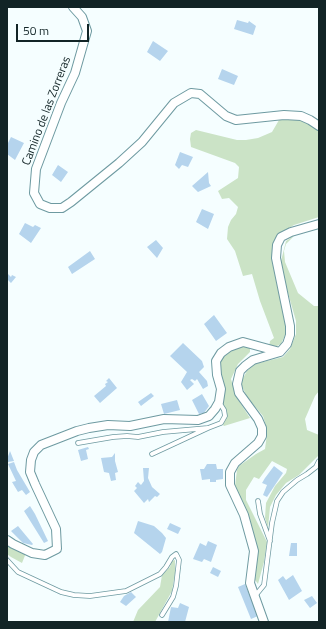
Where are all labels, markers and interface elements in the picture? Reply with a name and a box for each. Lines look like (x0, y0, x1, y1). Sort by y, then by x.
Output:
scale bar (18, 16, 91, 42)
text: 50 m (23, 21, 49, 40)
street label: Camino de las Zorreras (20, 55, 74, 167)

